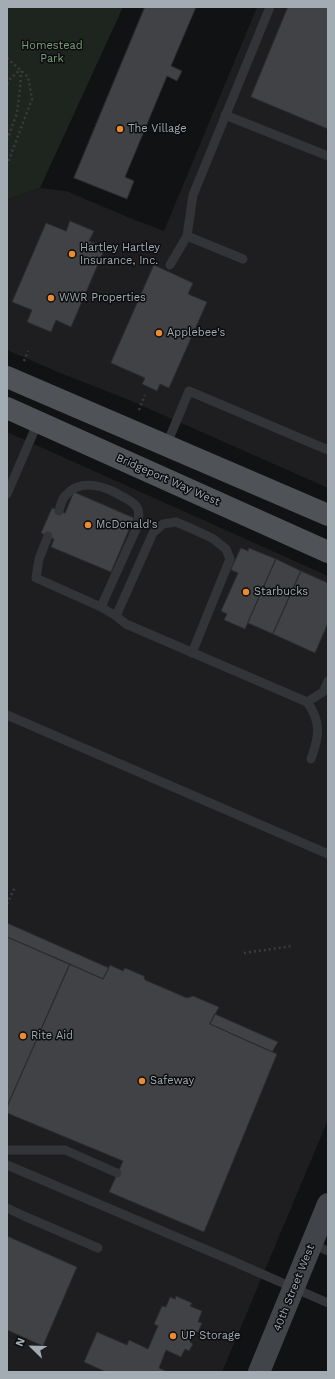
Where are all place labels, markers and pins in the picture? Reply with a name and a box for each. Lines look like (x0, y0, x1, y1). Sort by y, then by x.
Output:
place label: The Village (128, 122, 187, 136)
marker: The Village (115, 124, 125, 134)
place label: Hartley Hartley Insurance, Inc. (80, 241, 160, 267)
marker: Hartley Hartley Insurance, Inc. (67, 249, 77, 259)
place label: WWR Properties (59, 291, 146, 305)
marker: WWR Properties (46, 293, 56, 303)
place label: Applebee's (167, 326, 225, 340)
marker: Applebee's (154, 328, 164, 338)
place label: McDonald's (96, 518, 158, 532)
marker: McDonald's (83, 520, 93, 530)
place label: Starbucks (254, 585, 308, 599)
marker: Starbucks (241, 587, 251, 597)
place label: Rite Aid (31, 1029, 73, 1043)
marker: Rite Aid (18, 1031, 28, 1041)
place label: Safeway (150, 1074, 194, 1088)
marker: Safeway (137, 1076, 147, 1086)
place label: UP Storage (181, 1329, 240, 1343)
marker: UP Storage (168, 1331, 178, 1341)

